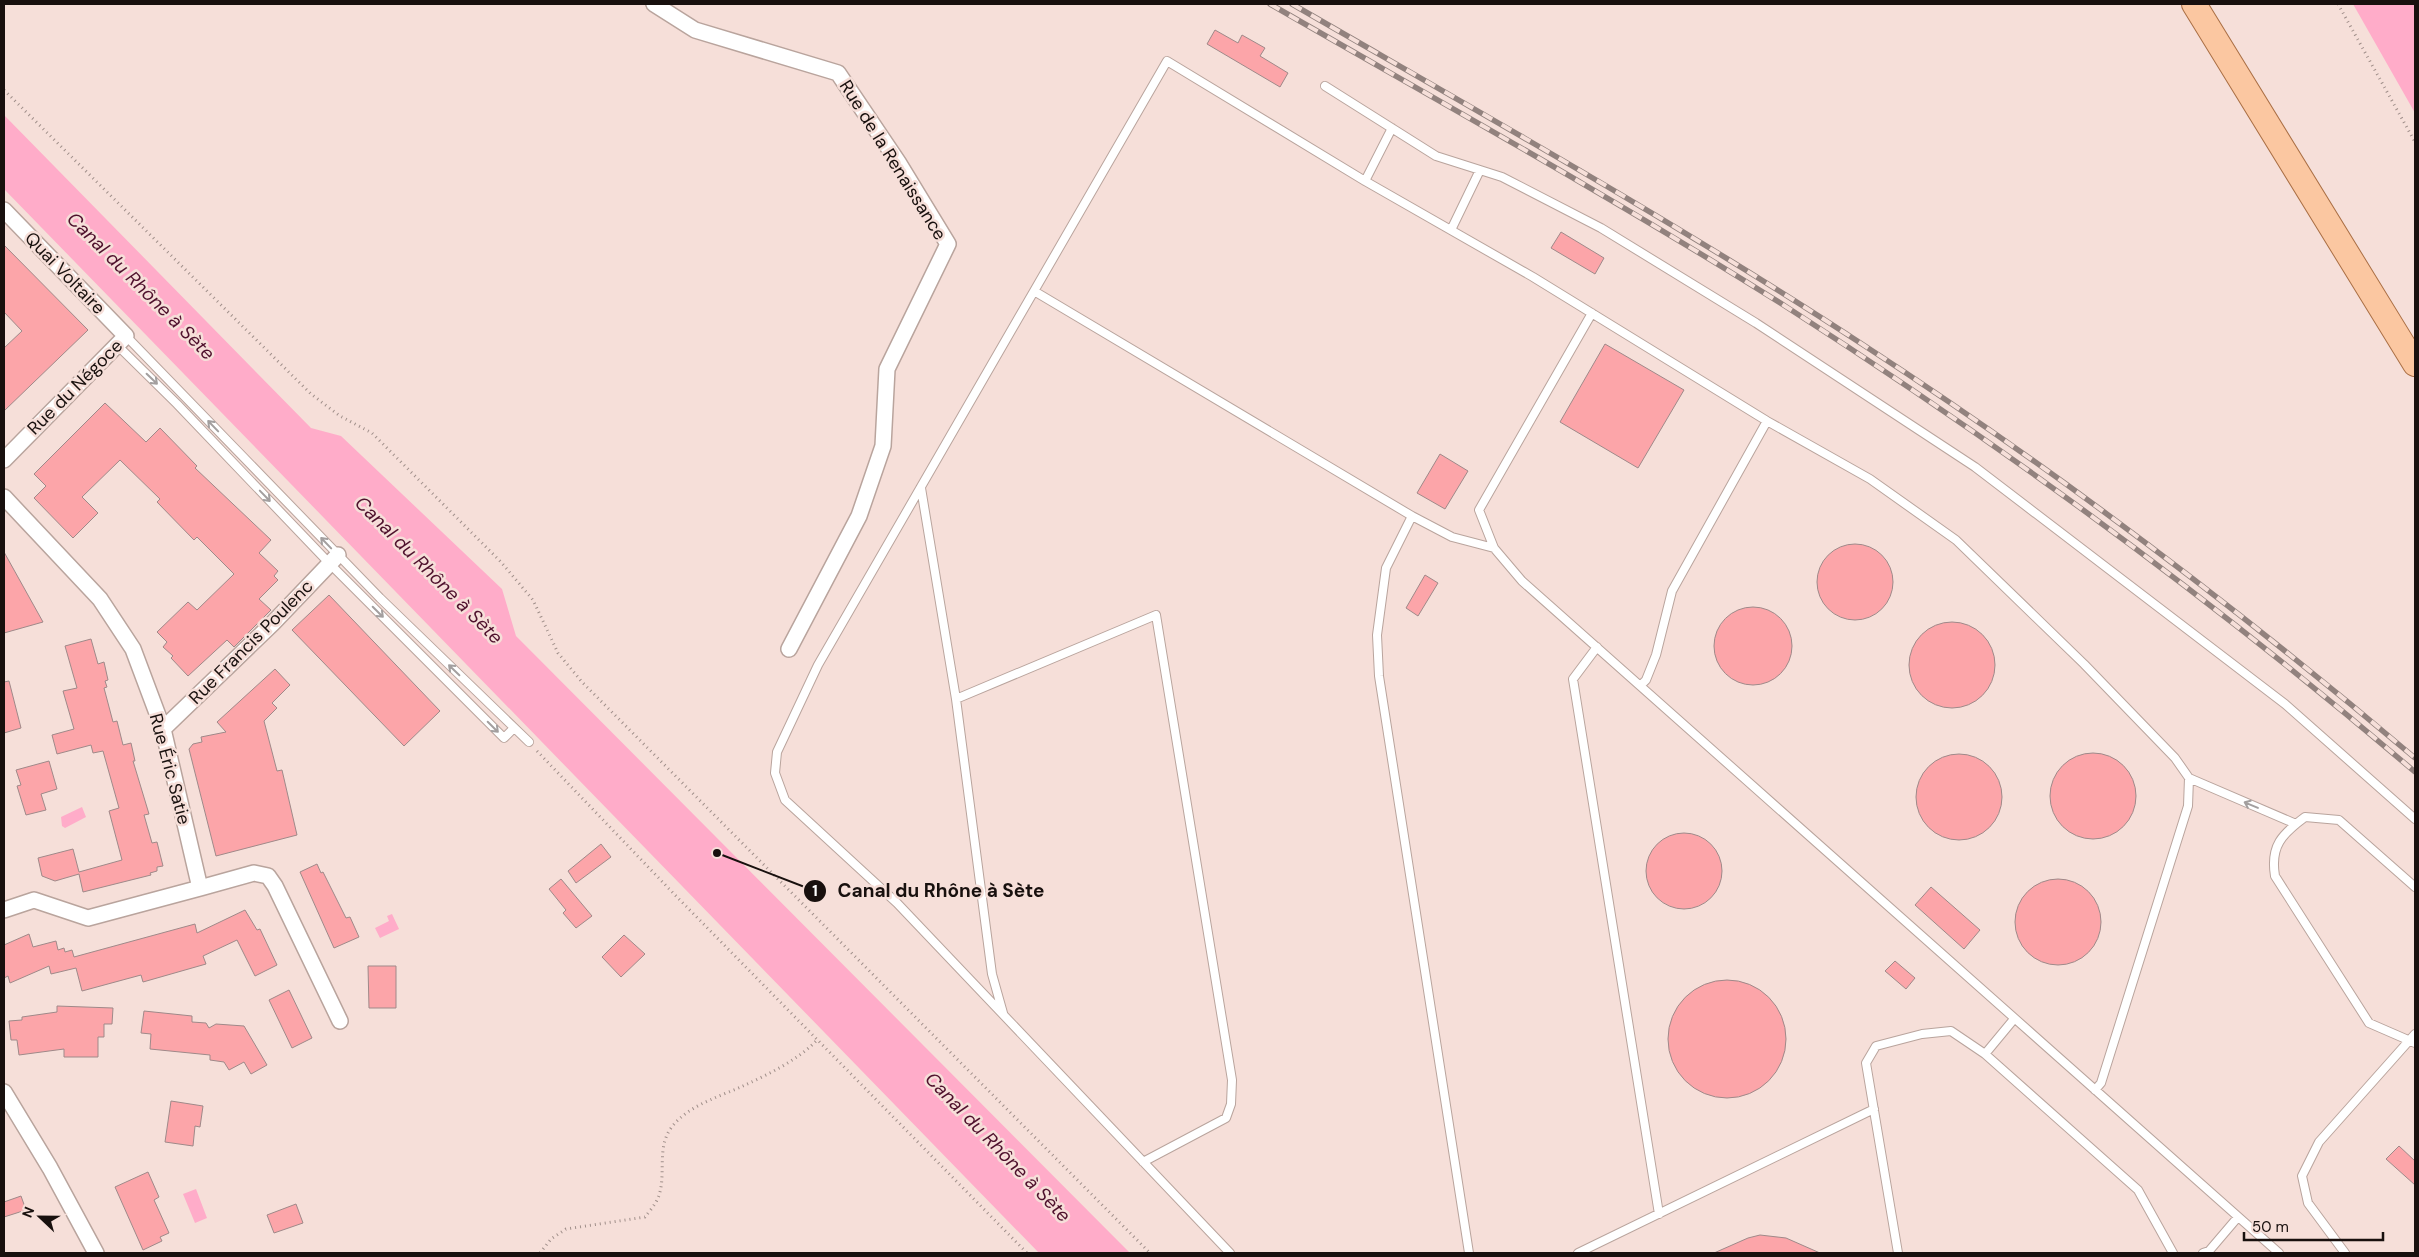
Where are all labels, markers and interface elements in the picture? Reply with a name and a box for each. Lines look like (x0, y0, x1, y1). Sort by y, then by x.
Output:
street label: Rue de la Renaissance (834, 75, 952, 245)
water label: Canal du Rhône à Sète (62, 207, 221, 366)
street label: Quai Voltaire (19, 226, 111, 320)
street label: Rue du Négoce (22, 334, 128, 440)
one-way arrow (146, 373, 158, 385)
one-way arrow (207, 420, 219, 432)
one-way arrow (259, 489, 271, 502)
water label: Canal du Rhône à Sète (350, 491, 509, 650)
one-way arrow (320, 537, 332, 549)
street label: Rue Francis Poulenc (184, 575, 318, 709)
one-way arrow (372, 606, 385, 618)
one-way arrow (448, 664, 460, 676)
street label: Rue Éric Satie (144, 711, 196, 827)
one-way arrow (487, 721, 500, 733)
one-way arrow (2244, 799, 2259, 809)
callout: Canal du Rhône à Sète (803, 874, 1054, 908)
text: Canal du Rhône à Sète (838, 878, 1044, 903)
text: 1 (812, 881, 818, 901)
water label: Canal du Rhône à Sète (920, 1067, 1076, 1228)
north arrow (15, 1192, 65, 1242)
text: N (18, 1204, 38, 1220)
scale bar (2244, 1210, 2383, 1242)
text: 50 m (2252, 1217, 2289, 1237)

